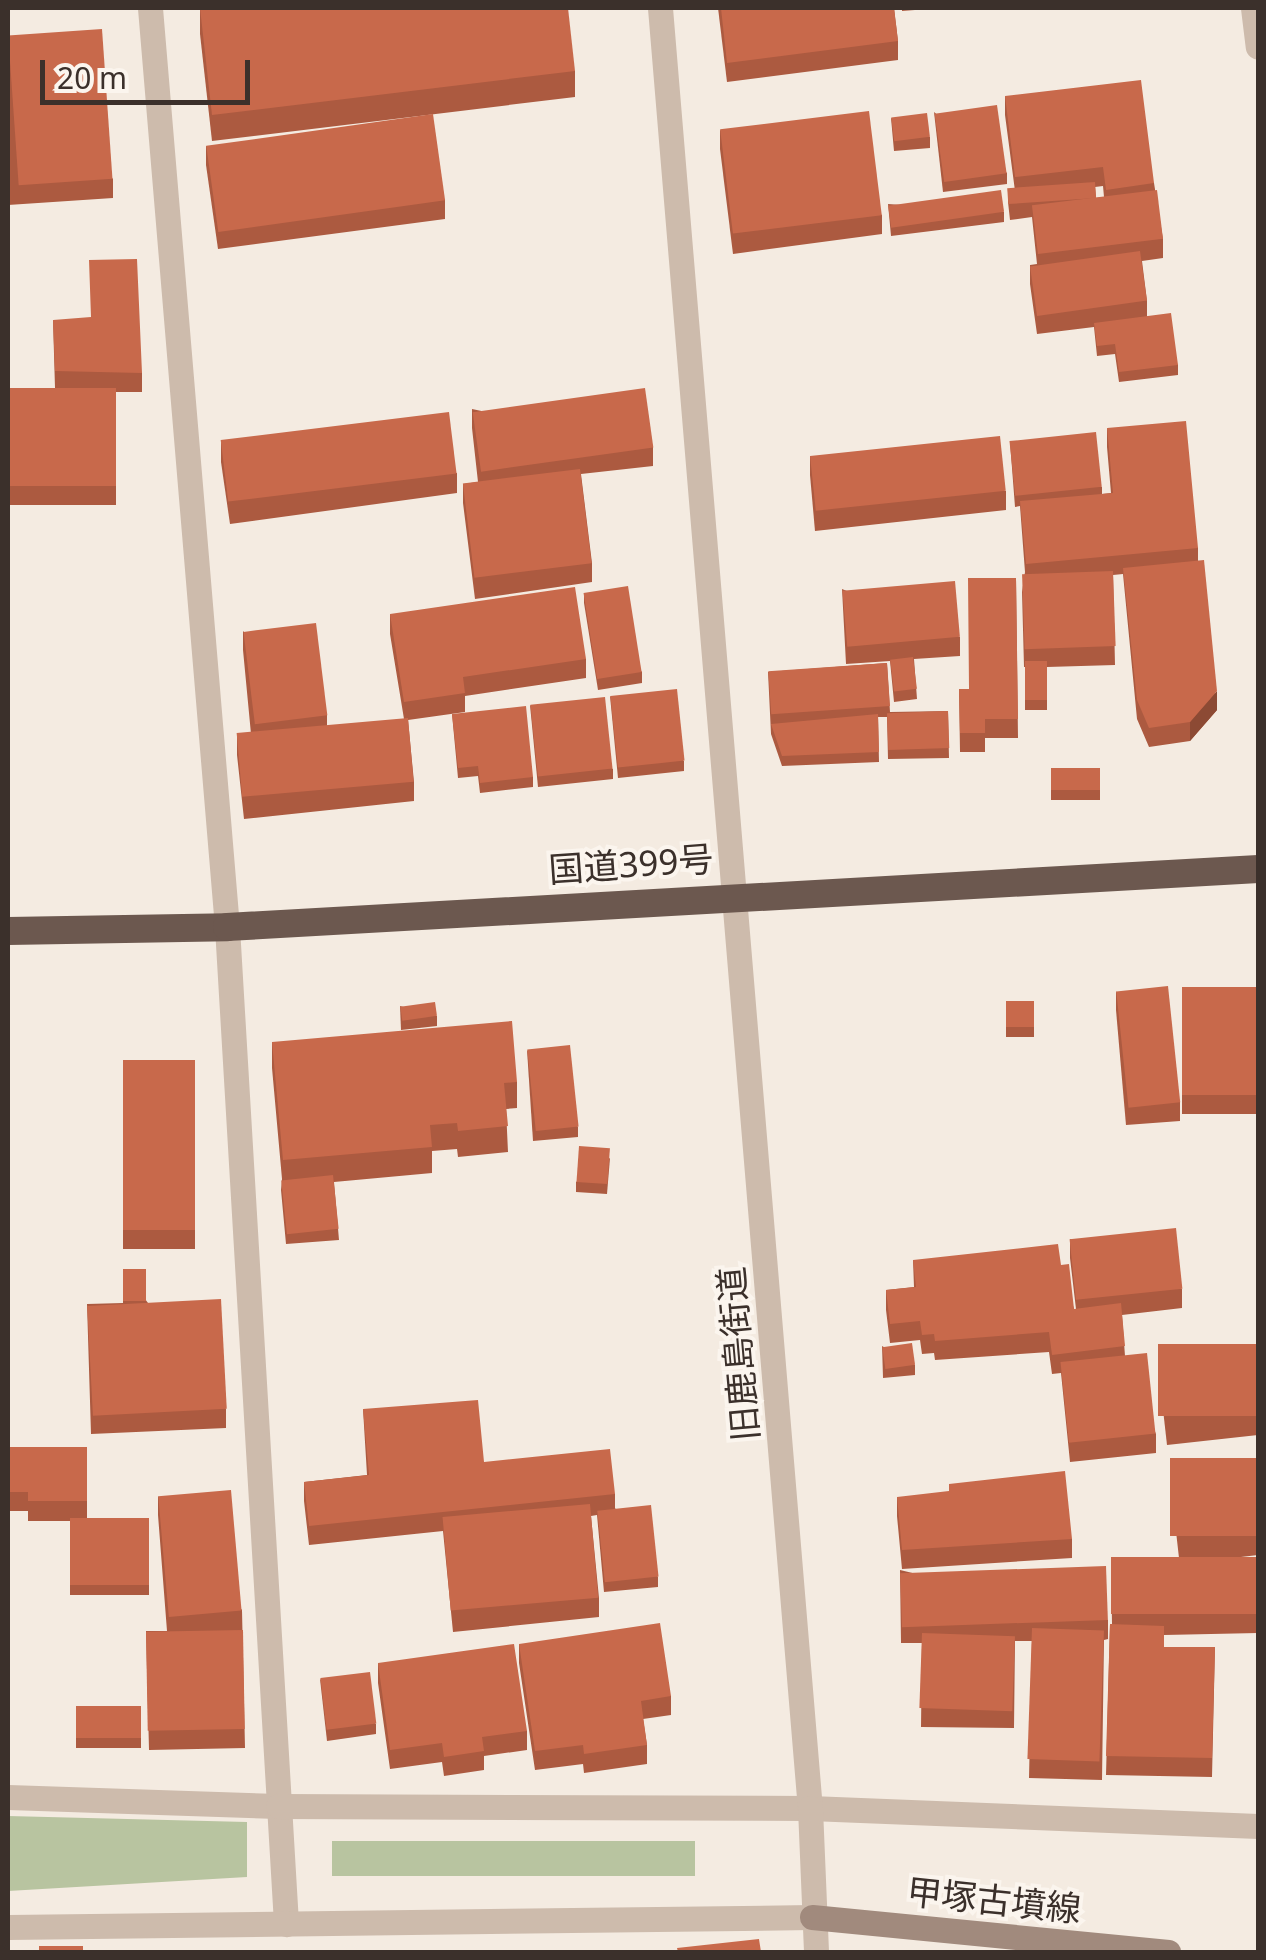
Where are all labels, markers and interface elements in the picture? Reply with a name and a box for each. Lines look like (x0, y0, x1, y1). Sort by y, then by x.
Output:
scale bar (45, 40, 255, 102)
text: 20 m (57, 57, 127, 98)
street label: 国道399号 (547, 837, 715, 891)
street label: 旧鹿島街道 (709, 1265, 767, 1443)
street label: 甲塚古墳線 (905, 1870, 1083, 1930)

